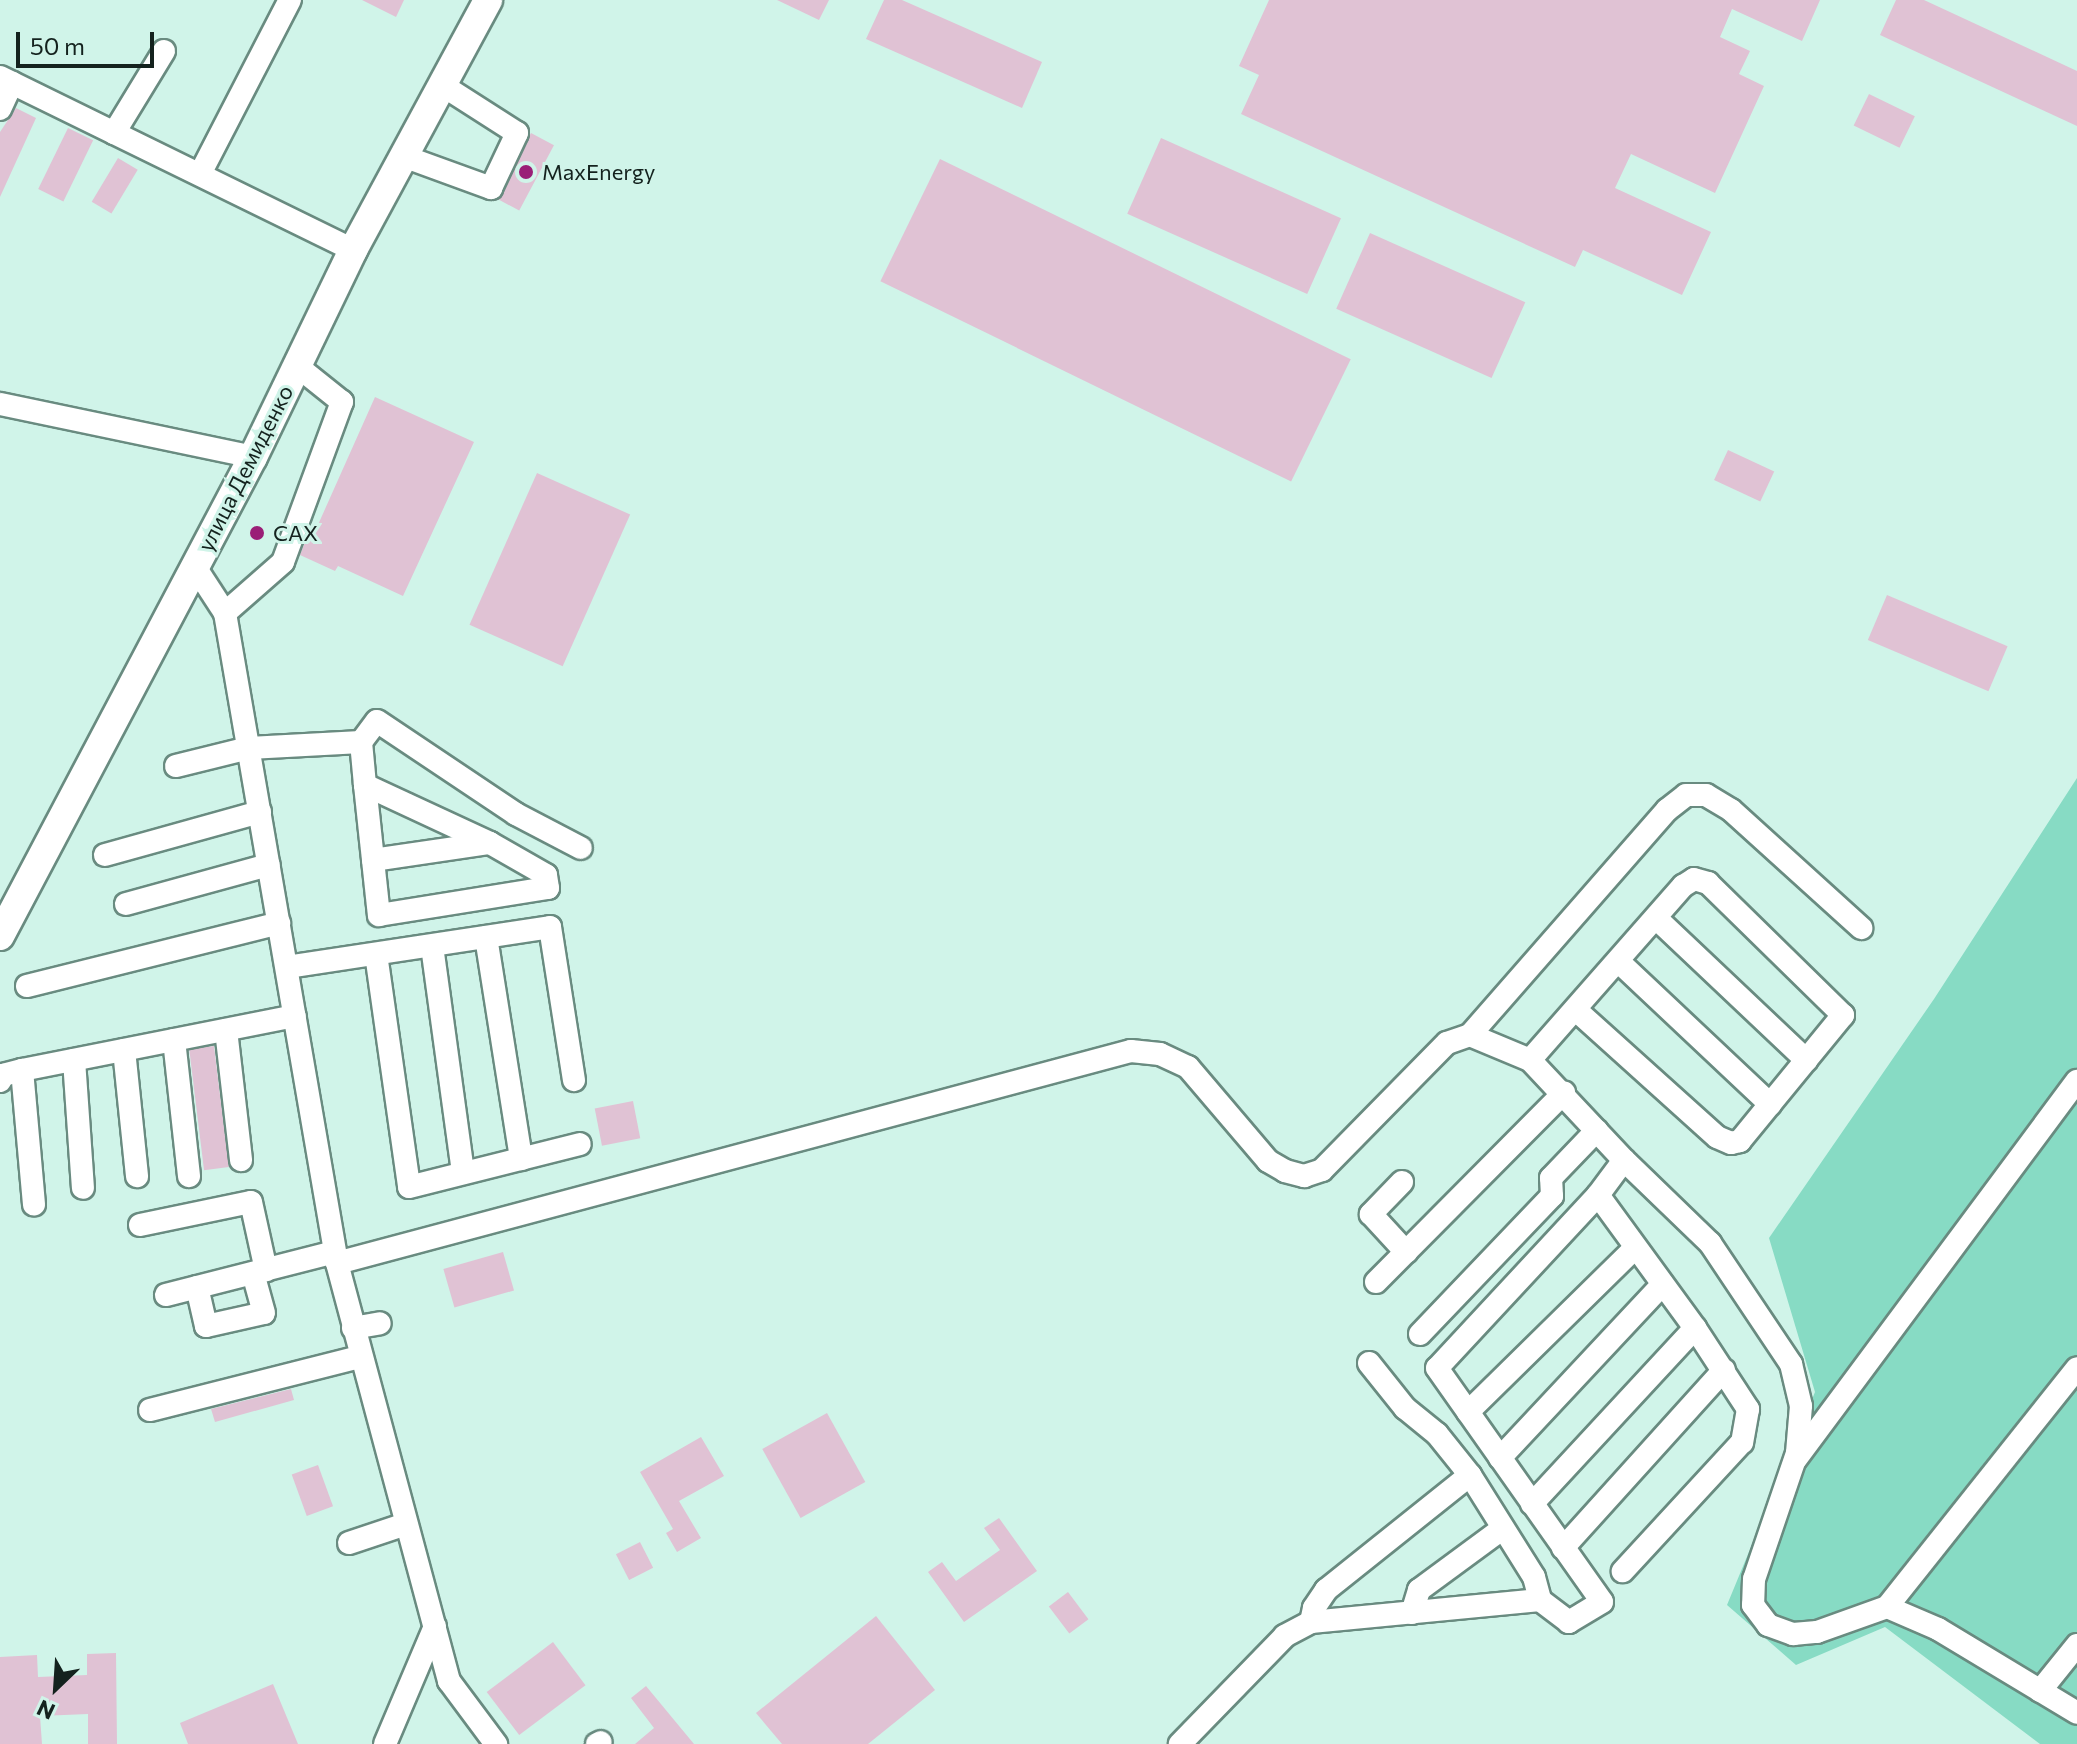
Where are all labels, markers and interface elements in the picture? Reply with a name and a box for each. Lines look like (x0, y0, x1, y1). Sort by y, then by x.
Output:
scale bar (20, 16, 158, 66)
text: 50 m (30, 31, 85, 60)
place label: MaxEnergy (542, 159, 655, 185)
marker: MaxEnergy (517, 163, 535, 181)
street label: улица Демиденко (192, 381, 298, 555)
place label: САХ (273, 520, 318, 546)
marker: САХ (248, 524, 266, 542)
north arrow (16, 1648, 96, 1728)
text: N (32, 1694, 59, 1726)

